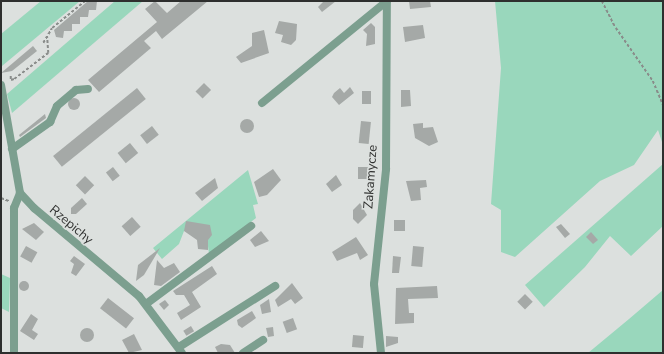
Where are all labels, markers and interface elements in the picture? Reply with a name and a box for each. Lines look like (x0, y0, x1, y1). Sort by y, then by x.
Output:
street label: Zakamycze (361, 144, 381, 210)
street label: Rzepichy (46, 202, 96, 248)

